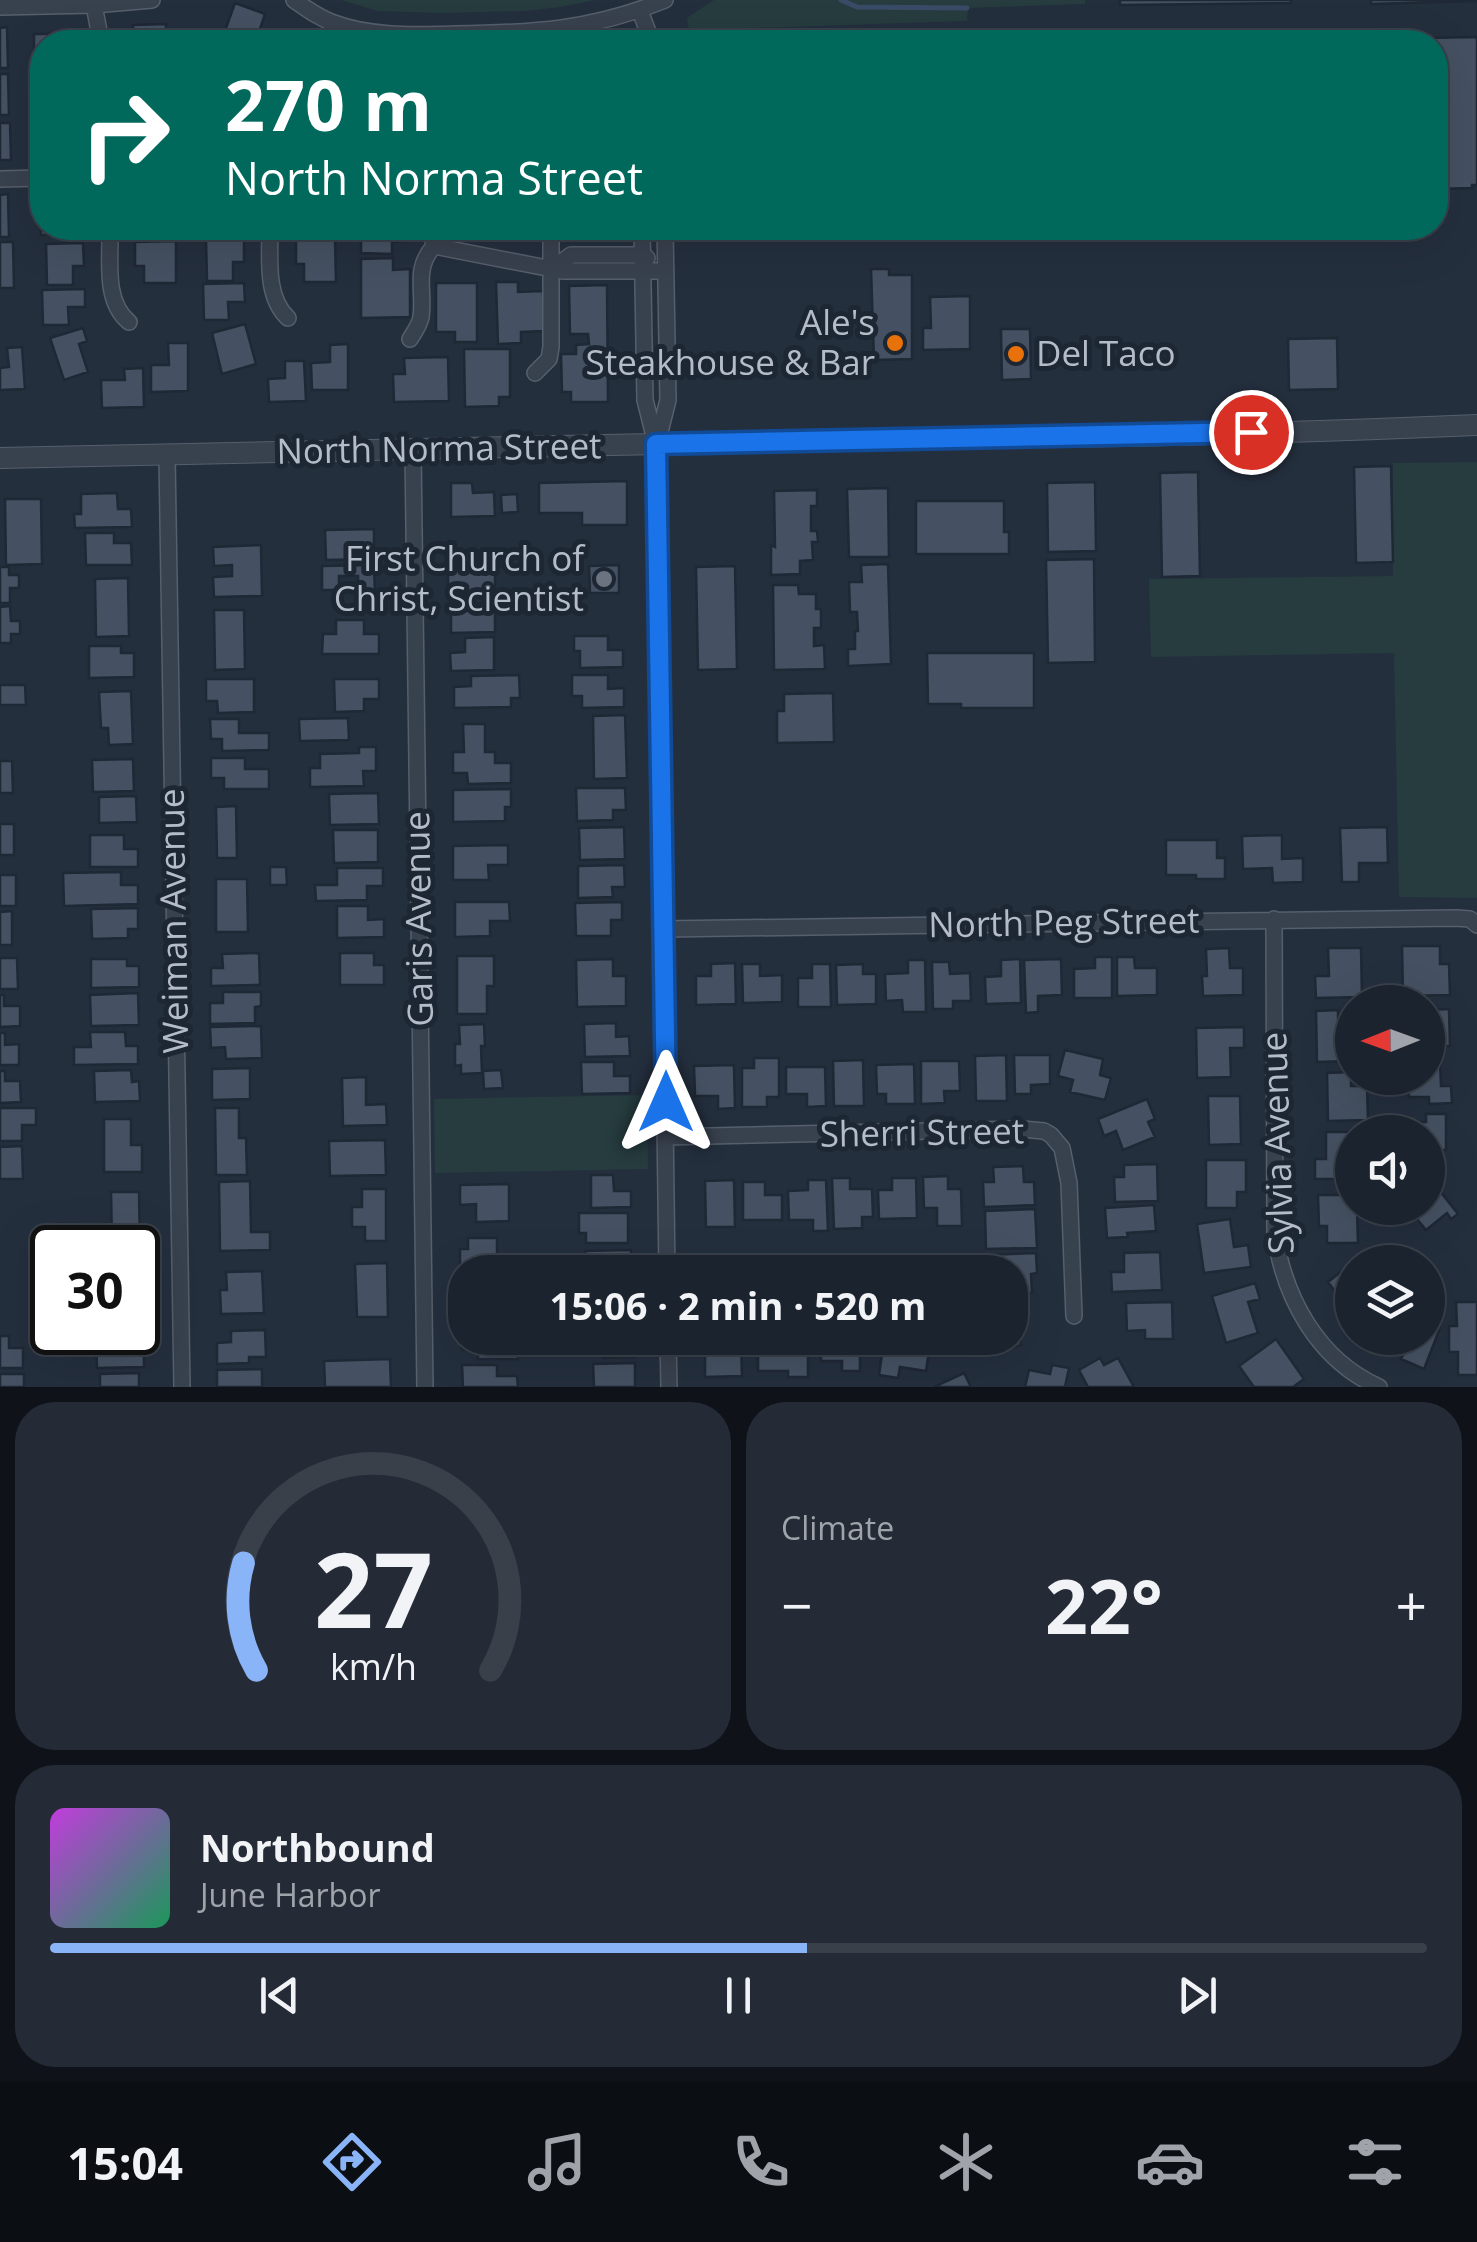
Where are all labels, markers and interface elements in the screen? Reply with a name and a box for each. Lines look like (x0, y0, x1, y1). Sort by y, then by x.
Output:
text: 270 m (225, 56, 432, 152)
icon: right (60, 70, 190, 200)
text: North Norma Street (225, 147, 643, 208)
place label: Ale's Steakhouse & Bar (585, 298, 875, 385)
place label: Del Taco (1036, 329, 1176, 376)
marker: Ale's Steakhouse & Bar (884, 332, 906, 354)
marker: Del Taco (1005, 343, 1027, 365)
pin (1209, 390, 1294, 475)
icon: arrive (1224, 405, 1279, 460)
street label: North Norma Street (276, 421, 602, 474)
place label: First Church of Christ, Scientist (334, 534, 586, 621)
marker: First Church of Christ, Scientist (593, 568, 615, 590)
street label: Weiman Avenue (147, 788, 198, 1054)
street label: Garis Avenue (392, 811, 443, 1027)
street label: North Peg Street (928, 896, 1200, 947)
north arrow (1335, 985, 1445, 1095)
map controls (1335, 985, 1445, 1355)
street label: Sylvia Avenue (1249, 1031, 1304, 1255)
position arrow (614, 1050, 718, 1154)
street label: Sherri Street (819, 1106, 1025, 1157)
button: sound (1335, 1115, 1445, 1225)
speed limit sign: 30 (30, 1225, 160, 1355)
button: layers (1335, 1245, 1445, 1355)
text: 15:06 · 2 min · 520 m (550, 1279, 926, 1331)
text: Climate (781, 1506, 894, 1549)
text: 27 (314, 1517, 432, 1658)
text: 22° (1045, 1554, 1163, 1656)
text: − (781, 1567, 812, 1642)
text: + (1396, 1567, 1427, 1642)
text: km/h (330, 1642, 416, 1690)
text: Northbound (200, 1821, 435, 1873)
text: June Harbor (200, 1873, 380, 1916)
icon: previous (252, 1968, 307, 2023)
icon: pause (711, 1968, 766, 2023)
icon: next (1170, 1968, 1225, 2023)
icon: directions (317, 2127, 387, 2197)
icon: music (522, 2127, 592, 2197)
icon: phone (726, 2127, 796, 2197)
icon: climate (931, 2127, 1001, 2197)
icon: car (1135, 2127, 1205, 2197)
icon: filters (1340, 2127, 1410, 2197)
text: 15:04 (67, 2132, 183, 2193)

